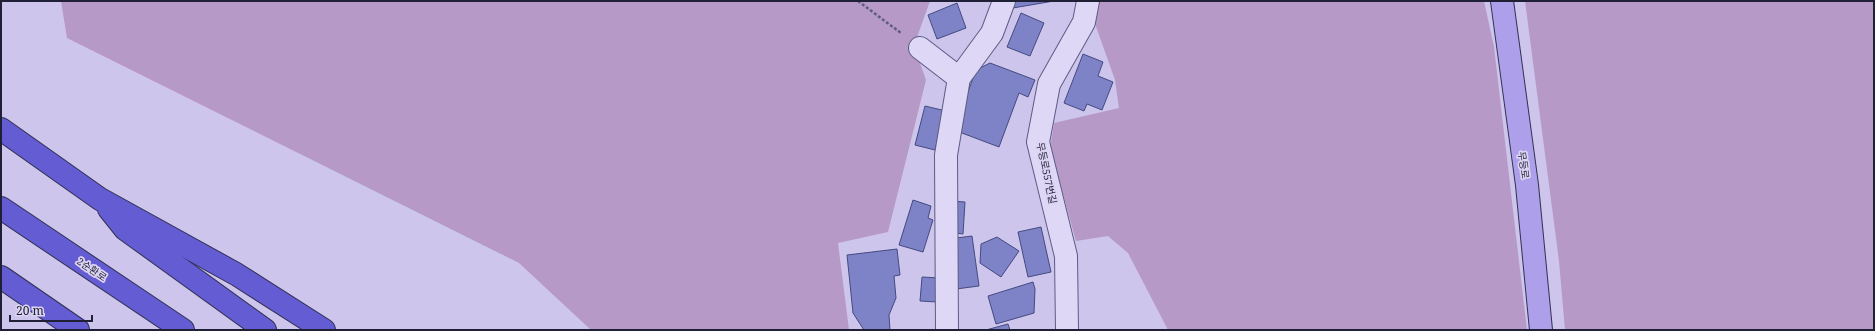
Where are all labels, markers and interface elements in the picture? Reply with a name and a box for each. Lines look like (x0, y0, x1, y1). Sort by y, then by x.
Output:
street label: 무등로557번길 (1034, 141, 1060, 205)
street label: 무등로 (1515, 150, 1533, 180)
street label: 2순환로 (74, 254, 110, 284)
scale bar (10, 297, 92, 323)
text: 20 m (16, 302, 44, 319)

